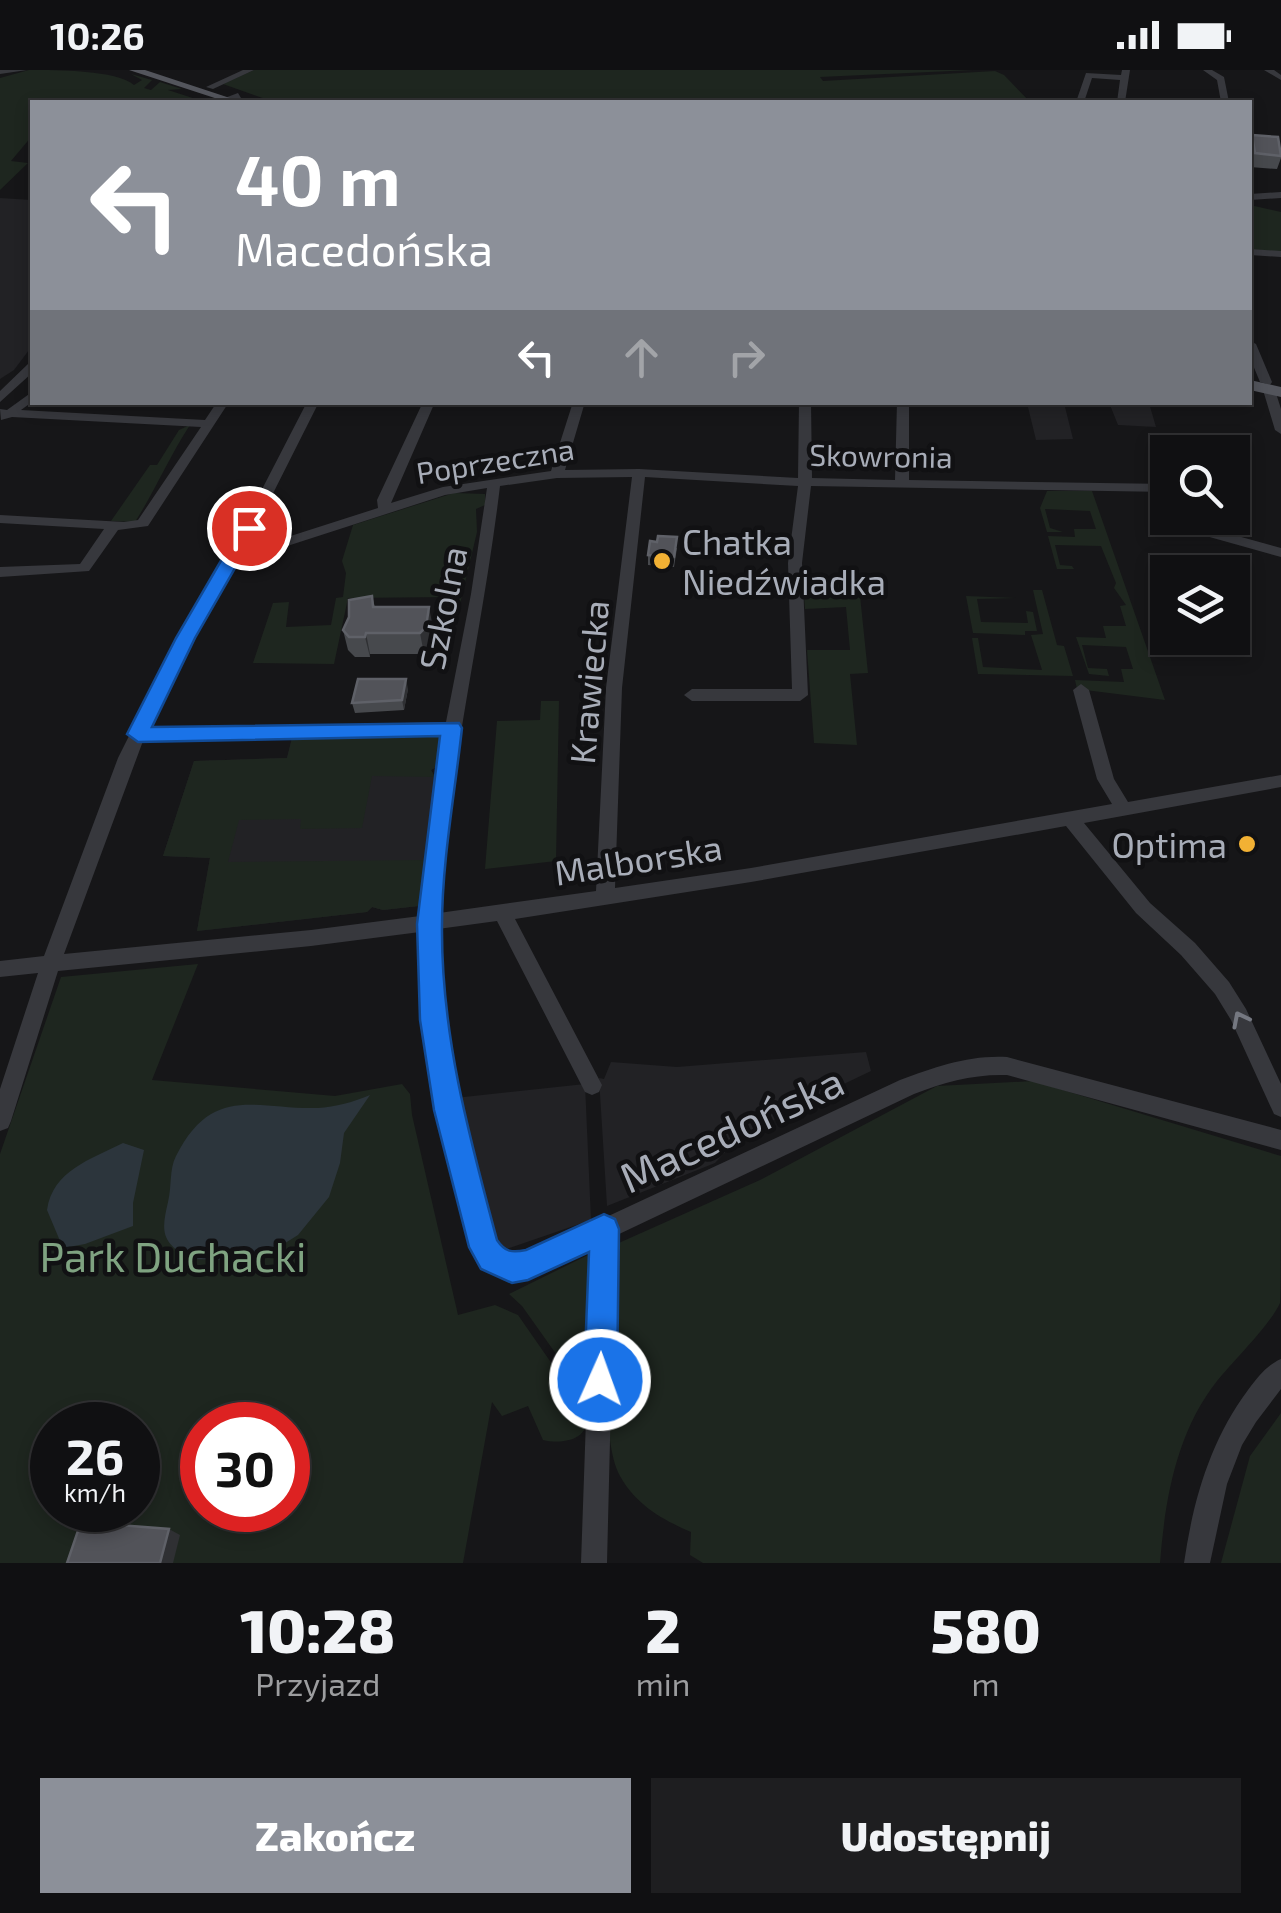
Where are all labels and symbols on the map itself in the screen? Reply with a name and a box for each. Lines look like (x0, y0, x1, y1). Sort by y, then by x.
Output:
street label: Poprzeczna (414, 430, 576, 490)
street label: Skowronia (809, 436, 953, 474)
pin (207, 486, 292, 571)
place label: Chatka Niedźwiadka (682, 520, 886, 602)
street label: Szkolna (409, 543, 475, 673)
marker: Chatka Niedźwiadka (651, 550, 673, 572)
street label: Krawiecka (560, 598, 616, 766)
place label: Optima (1111, 823, 1227, 865)
street label: Malborska (551, 825, 725, 893)
marker: Optima (1236, 833, 1258, 855)
one-way arrow (1233, 1011, 1252, 1029)
street label: Macedońska (611, 1054, 851, 1202)
park label: Park Duchacki (40, 1230, 307, 1280)
position arrow (548, 1328, 652, 1432)
speed limit sign: 30 (180, 1402, 310, 1532)

